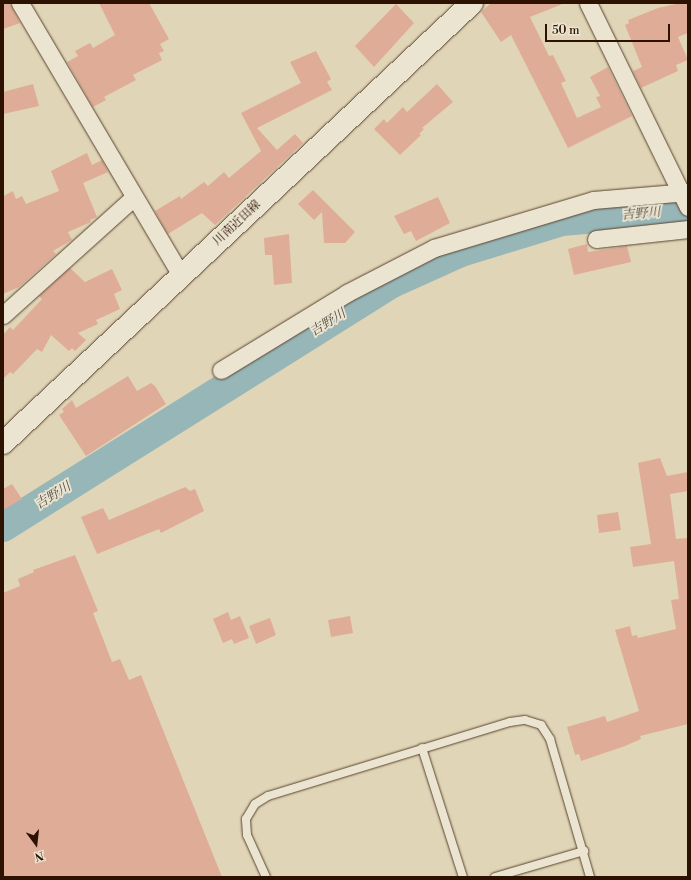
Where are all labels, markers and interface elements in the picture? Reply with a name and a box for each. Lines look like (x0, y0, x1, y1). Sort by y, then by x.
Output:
scale bar (547, 16, 672, 42)
text: 50 m (552, 23, 580, 38)
street label: 川南近田線 (210, 197, 264, 249)
water label: 吉野川 (621, 205, 661, 223)
water label: 吉野川 (307, 306, 349, 340)
water label: 吉野川 (32, 479, 74, 513)
north arrow (16, 824, 56, 864)
text: N (33, 848, 45, 863)

